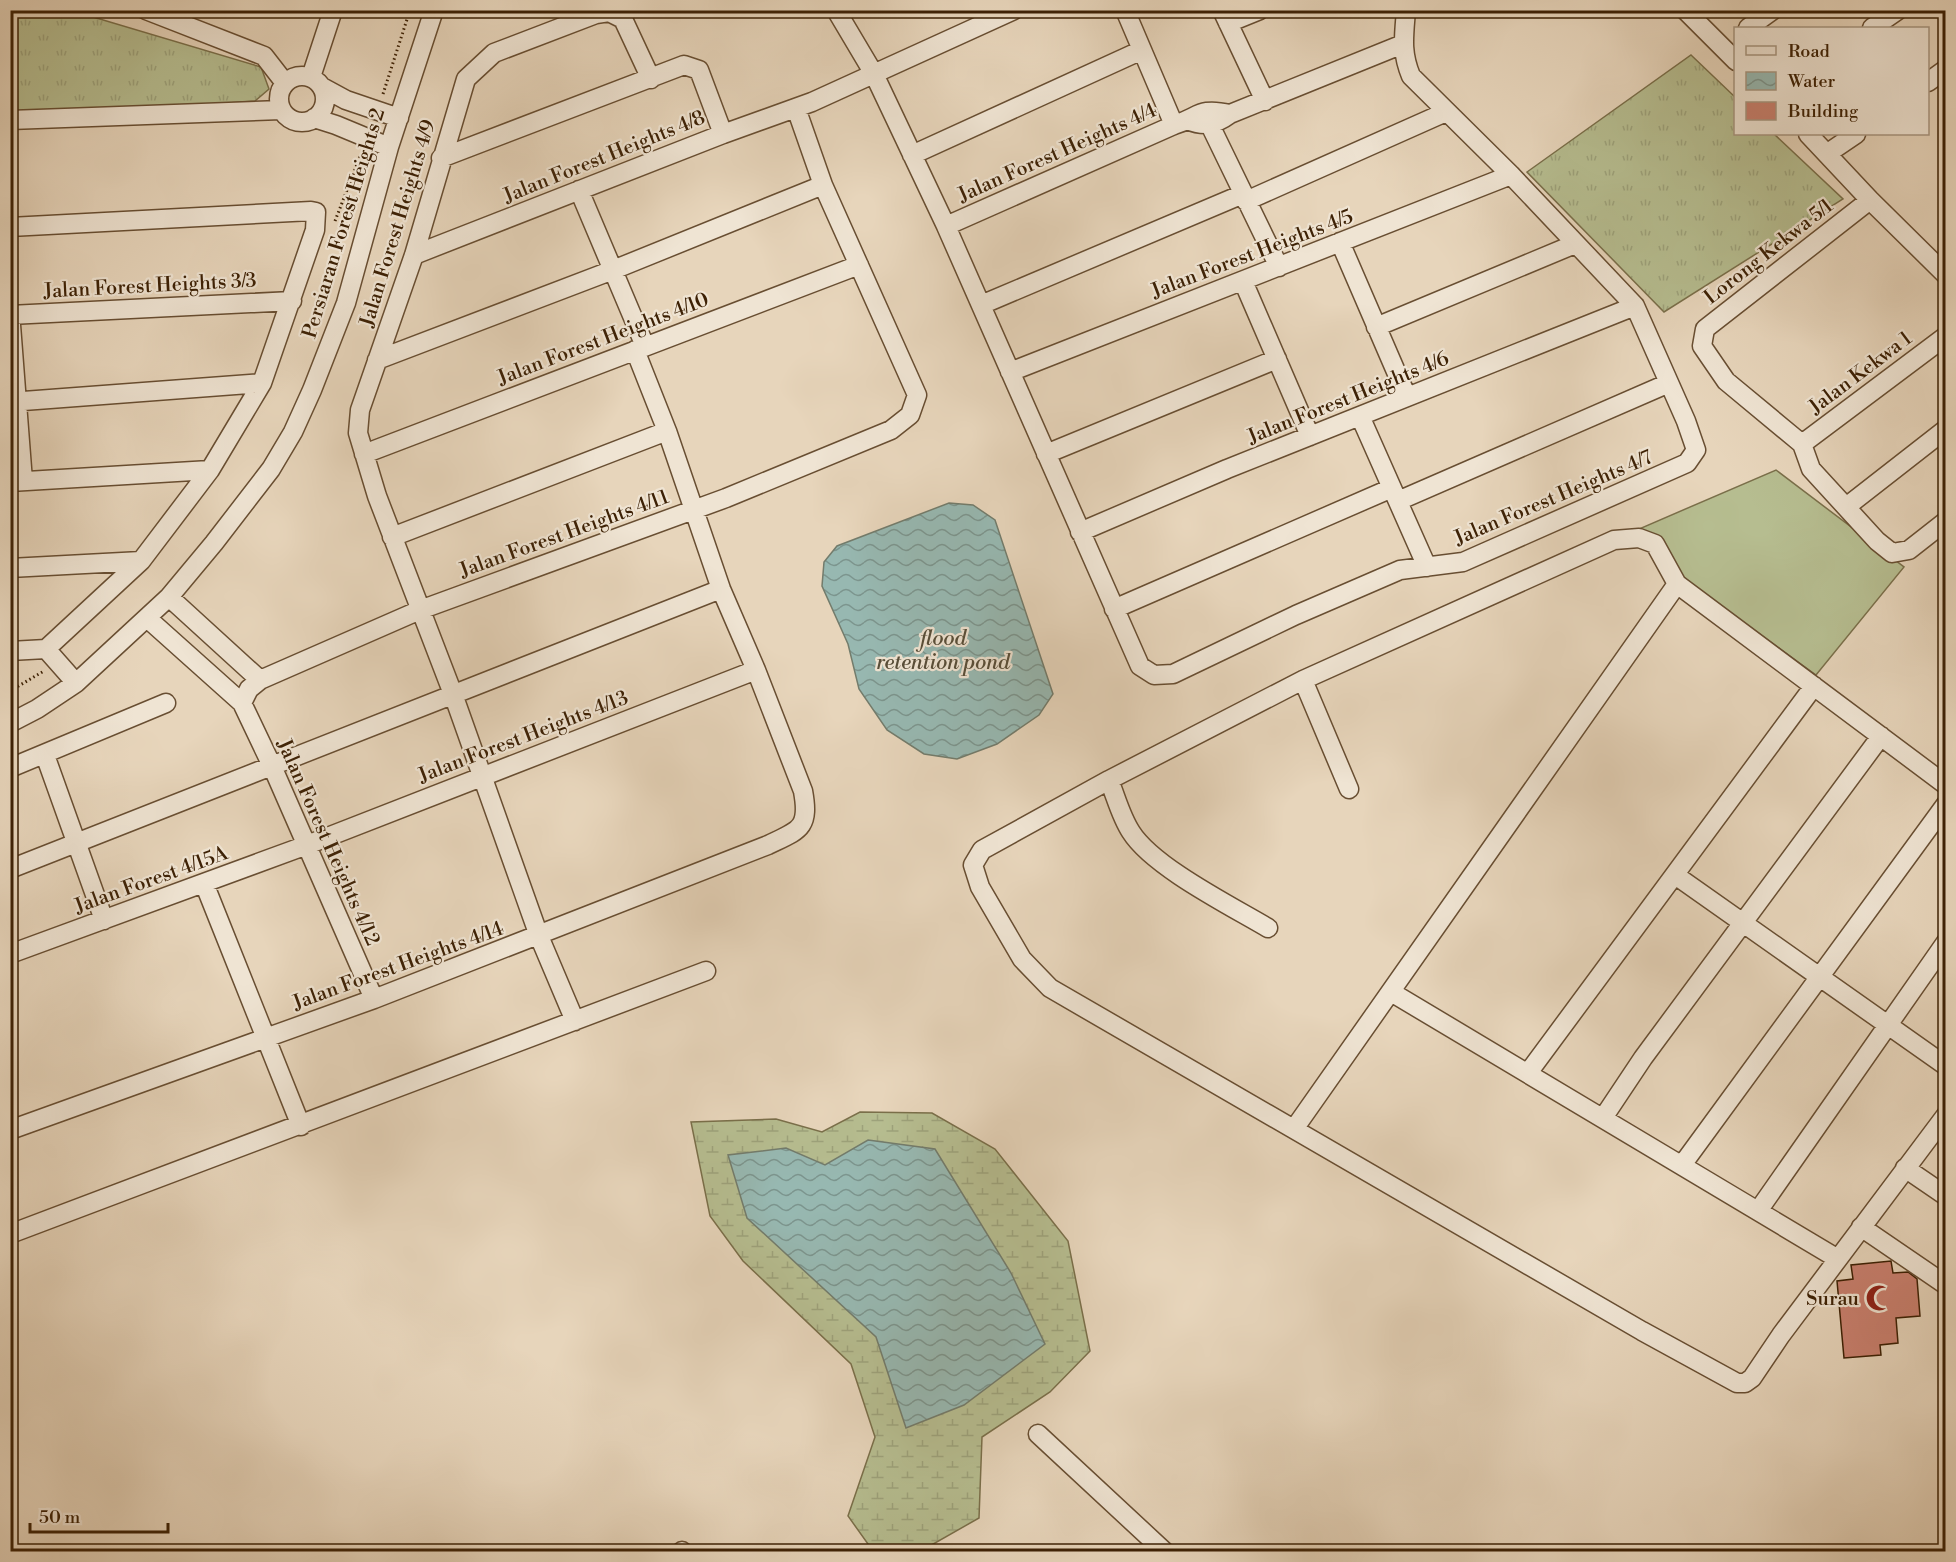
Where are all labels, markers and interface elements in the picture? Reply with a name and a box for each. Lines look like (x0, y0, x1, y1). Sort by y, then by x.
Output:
legend (1734, 27, 1929, 135)
text: Road (1788, 40, 1831, 63)
text: Water (1787, 70, 1836, 93)
street label: Jalan Forest Heights 4/4 (953, 98, 1161, 209)
text: Building (1787, 100, 1859, 123)
street label: Persiaran Forest Heights 2 (297, 105, 391, 342)
street label: Jalan Forest Heights 4/8 (499, 105, 709, 210)
street label: Jalan Forest Heights 4/9 (355, 117, 442, 331)
street label: Lorong Kekwa 5/1 (1699, 194, 1839, 310)
street label: Jalan Forest Heights 4/5 (1147, 204, 1357, 305)
street label: Jalan Forest Heights 3/3 (42, 268, 257, 305)
street label: Jalan Forest Heights 4/10 (493, 288, 713, 392)
street label: Jalan Kekwa 1 (1804, 326, 1918, 421)
street label: Jalan Forest Heights 4/6 (1243, 347, 1453, 451)
street label: Jalan Forest Heights 4/7 (1450, 445, 1657, 552)
street label: Jalan Forest Heights 4/11 (456, 485, 673, 584)
water label: flood retention pond (876, 626, 1011, 676)
street label: Jalan Forest Heights 4/13 (414, 686, 632, 789)
street label: Jalan Forest Heights 4/12 (270, 735, 384, 950)
street label: Jalan Forest 4/15A (70, 841, 233, 920)
street label: Jalan Forest Heights 4/14 (289, 917, 508, 1017)
mosque icon: Surau (1864, 1283, 1894, 1313)
place label: Surau (1806, 1287, 1860, 1312)
scale bar (30, 1496, 168, 1534)
text: 50 m (39, 1506, 81, 1529)

